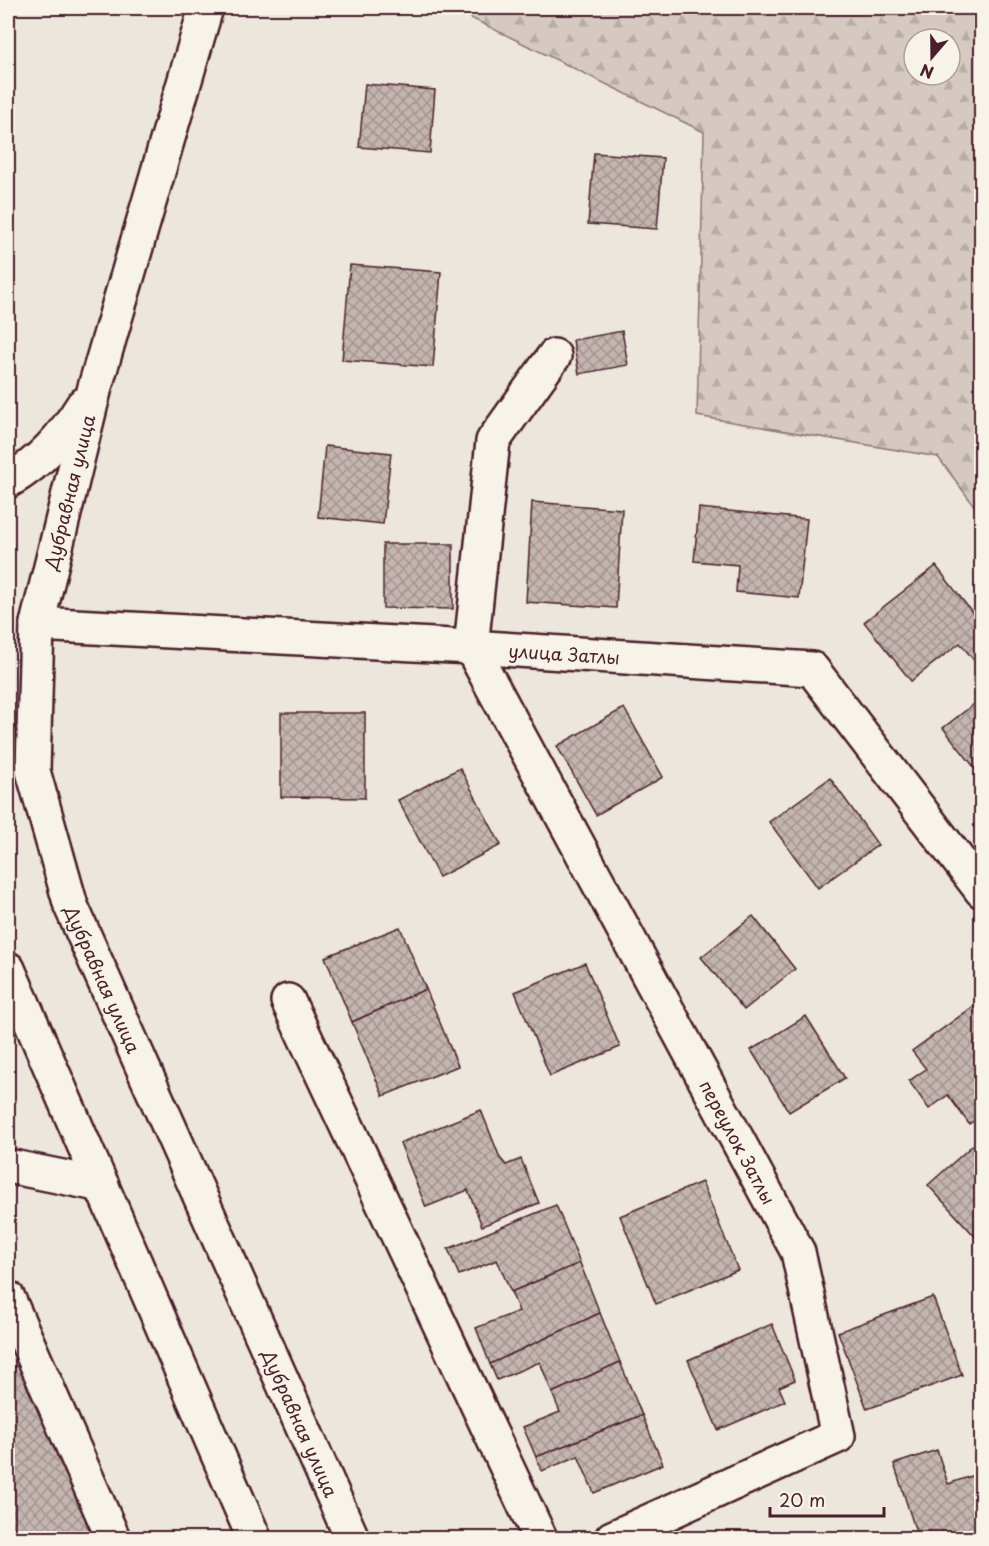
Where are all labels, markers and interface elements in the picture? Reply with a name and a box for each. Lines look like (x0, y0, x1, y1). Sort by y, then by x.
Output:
north arrow (902, 27, 962, 87)
text: N (916, 59, 937, 85)
street label: Дубравная улица (36, 411, 101, 573)
street label: улица Затлы (508, 636, 621, 670)
street label: Дубравная улица (58, 900, 148, 1058)
street label: переулок Затлы (694, 1074, 783, 1209)
street label: Дубравная улица (256, 1344, 346, 1502)
scale bar (770, 1480, 884, 1518)
text: 20 m (779, 1486, 825, 1513)

